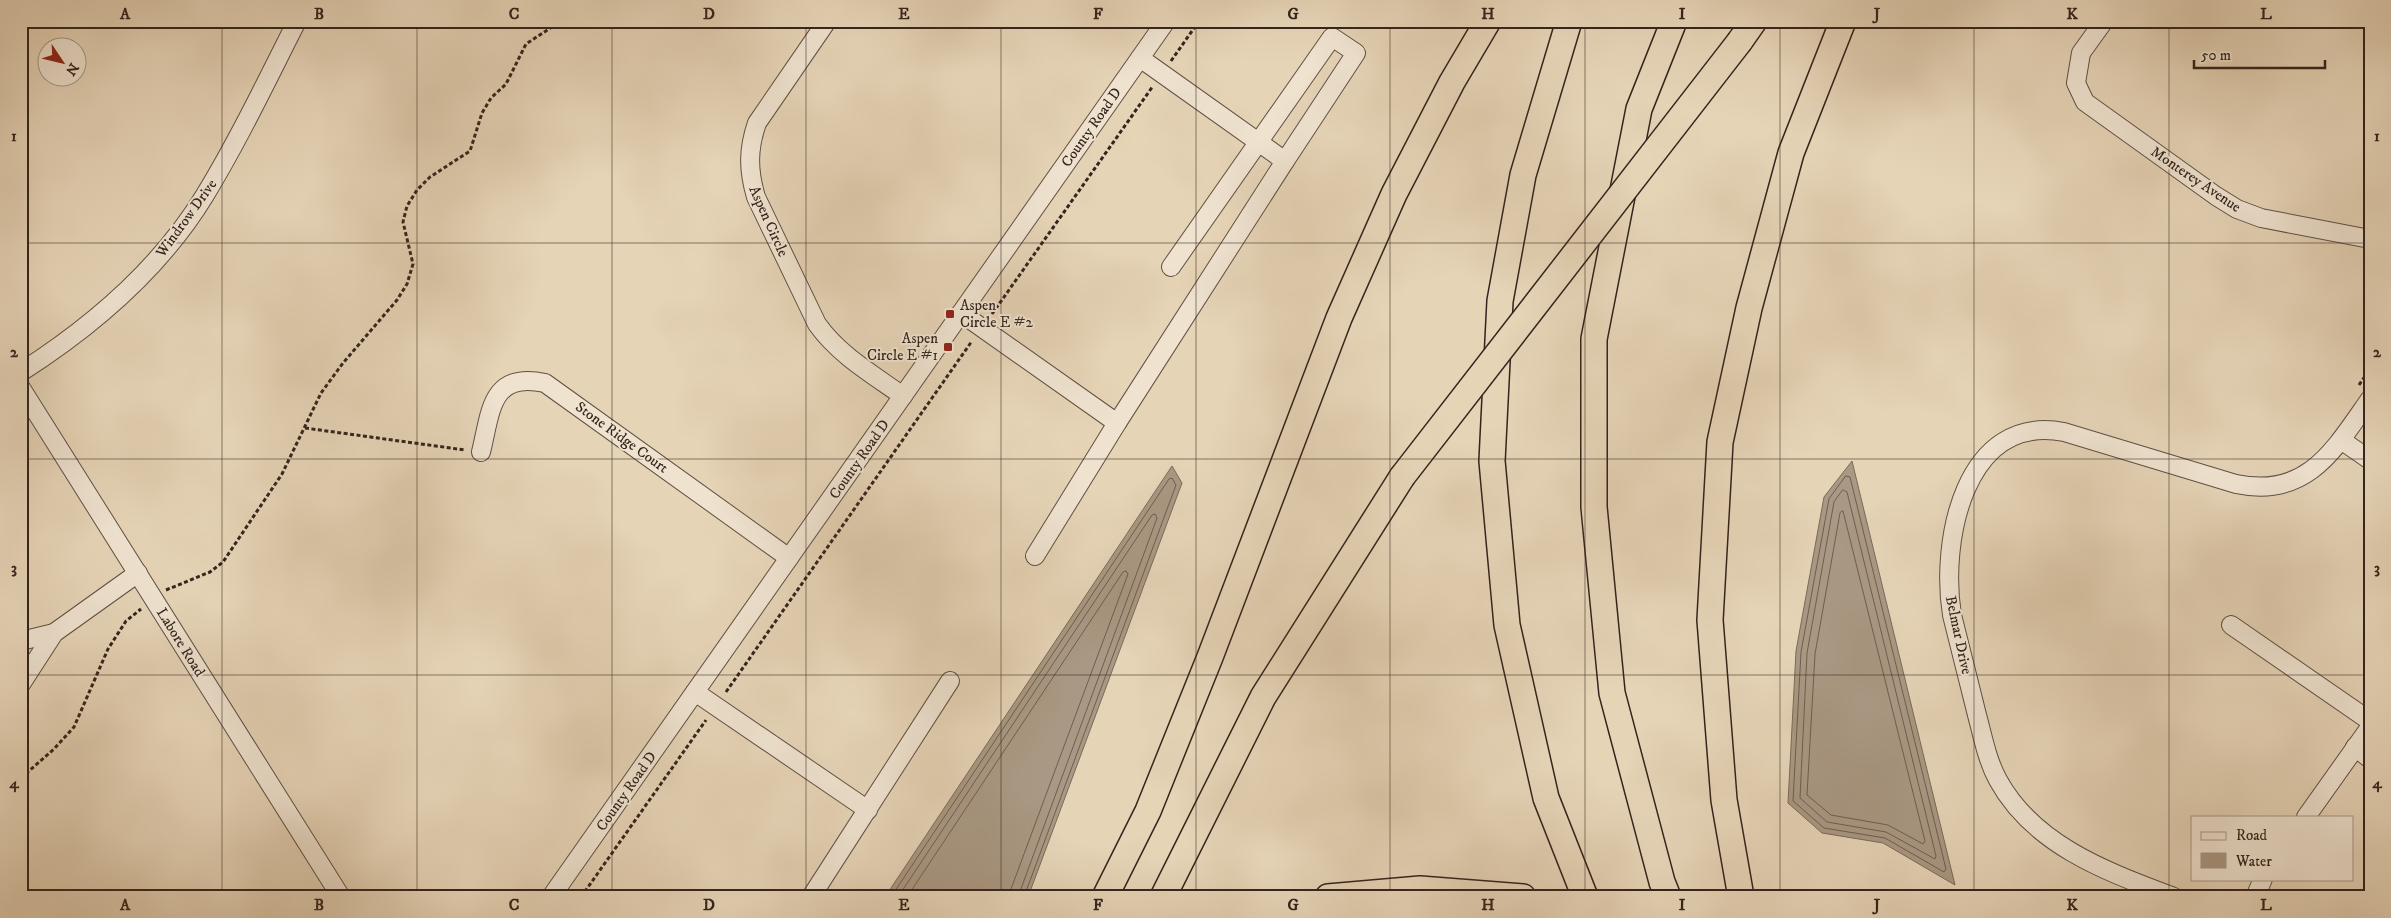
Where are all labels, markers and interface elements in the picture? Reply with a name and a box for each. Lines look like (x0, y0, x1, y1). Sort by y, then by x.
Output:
text: A (119, 4, 131, 24)
text: B (314, 4, 324, 24)
text: C (509, 4, 519, 24)
text: D (703, 4, 715, 24)
text: E (898, 4, 910, 24)
text: F (1093, 4, 1103, 24)
text: G (1287, 4, 1299, 24)
text: H (1481, 4, 1495, 24)
text: I (1679, 4, 1686, 24)
text: J (1872, 4, 1881, 24)
text: K (2066, 4, 2078, 24)
text: L (2260, 4, 2272, 24)
north arrow (38, 38, 88, 88)
scale bar (2194, 38, 2325, 70)
text: 50 m (2201, 46, 2231, 65)
text: N (61, 59, 83, 79)
street label: County Road D (1057, 84, 1126, 171)
text: 1 (11, 126, 17, 146)
text: 1 (2374, 126, 2380, 146)
street label: Monterey Avenue (2147, 142, 2245, 217)
street label: Windrow Drive (151, 176, 221, 262)
street label: Aspen Circle (744, 183, 793, 260)
place label: Aspen Circle E #2 (960, 296, 1034, 332)
marker: Aspen Circle E #2 (944, 308, 956, 320)
place label: Aspen Circle E #1 (867, 329, 938, 365)
marker: Aspen Circle E #1 (942, 341, 954, 353)
text: 2 (10, 342, 19, 362)
text: 2 (2373, 342, 2382, 362)
street label: Stone Ridge Court (572, 397, 672, 478)
street label: County Road D (825, 416, 894, 503)
text: 3 (11, 558, 17, 578)
text: 3 (2374, 558, 2380, 578)
street label: Belmar Drive (1941, 594, 1976, 676)
street label: Labore Road (152, 604, 209, 681)
street label: County Road D (592, 748, 661, 835)
text: 4 (8, 773, 19, 793)
text: 4 (2371, 773, 2382, 793)
legend (2191, 816, 2354, 880)
text: Road (2236, 826, 2268, 845)
text: Water (2235, 852, 2272, 871)
text: A (119, 895, 131, 915)
text: B (314, 895, 324, 915)
text: C (509, 895, 519, 915)
text: D (703, 895, 715, 915)
text: E (898, 895, 910, 915)
text: F (1093, 895, 1103, 915)
text: G (1287, 895, 1299, 915)
text: H (1481, 895, 1495, 915)
text: I (1679, 895, 1686, 915)
text: J (1872, 895, 1881, 915)
text: K (2066, 895, 2078, 915)
text: L (2260, 895, 2272, 915)

